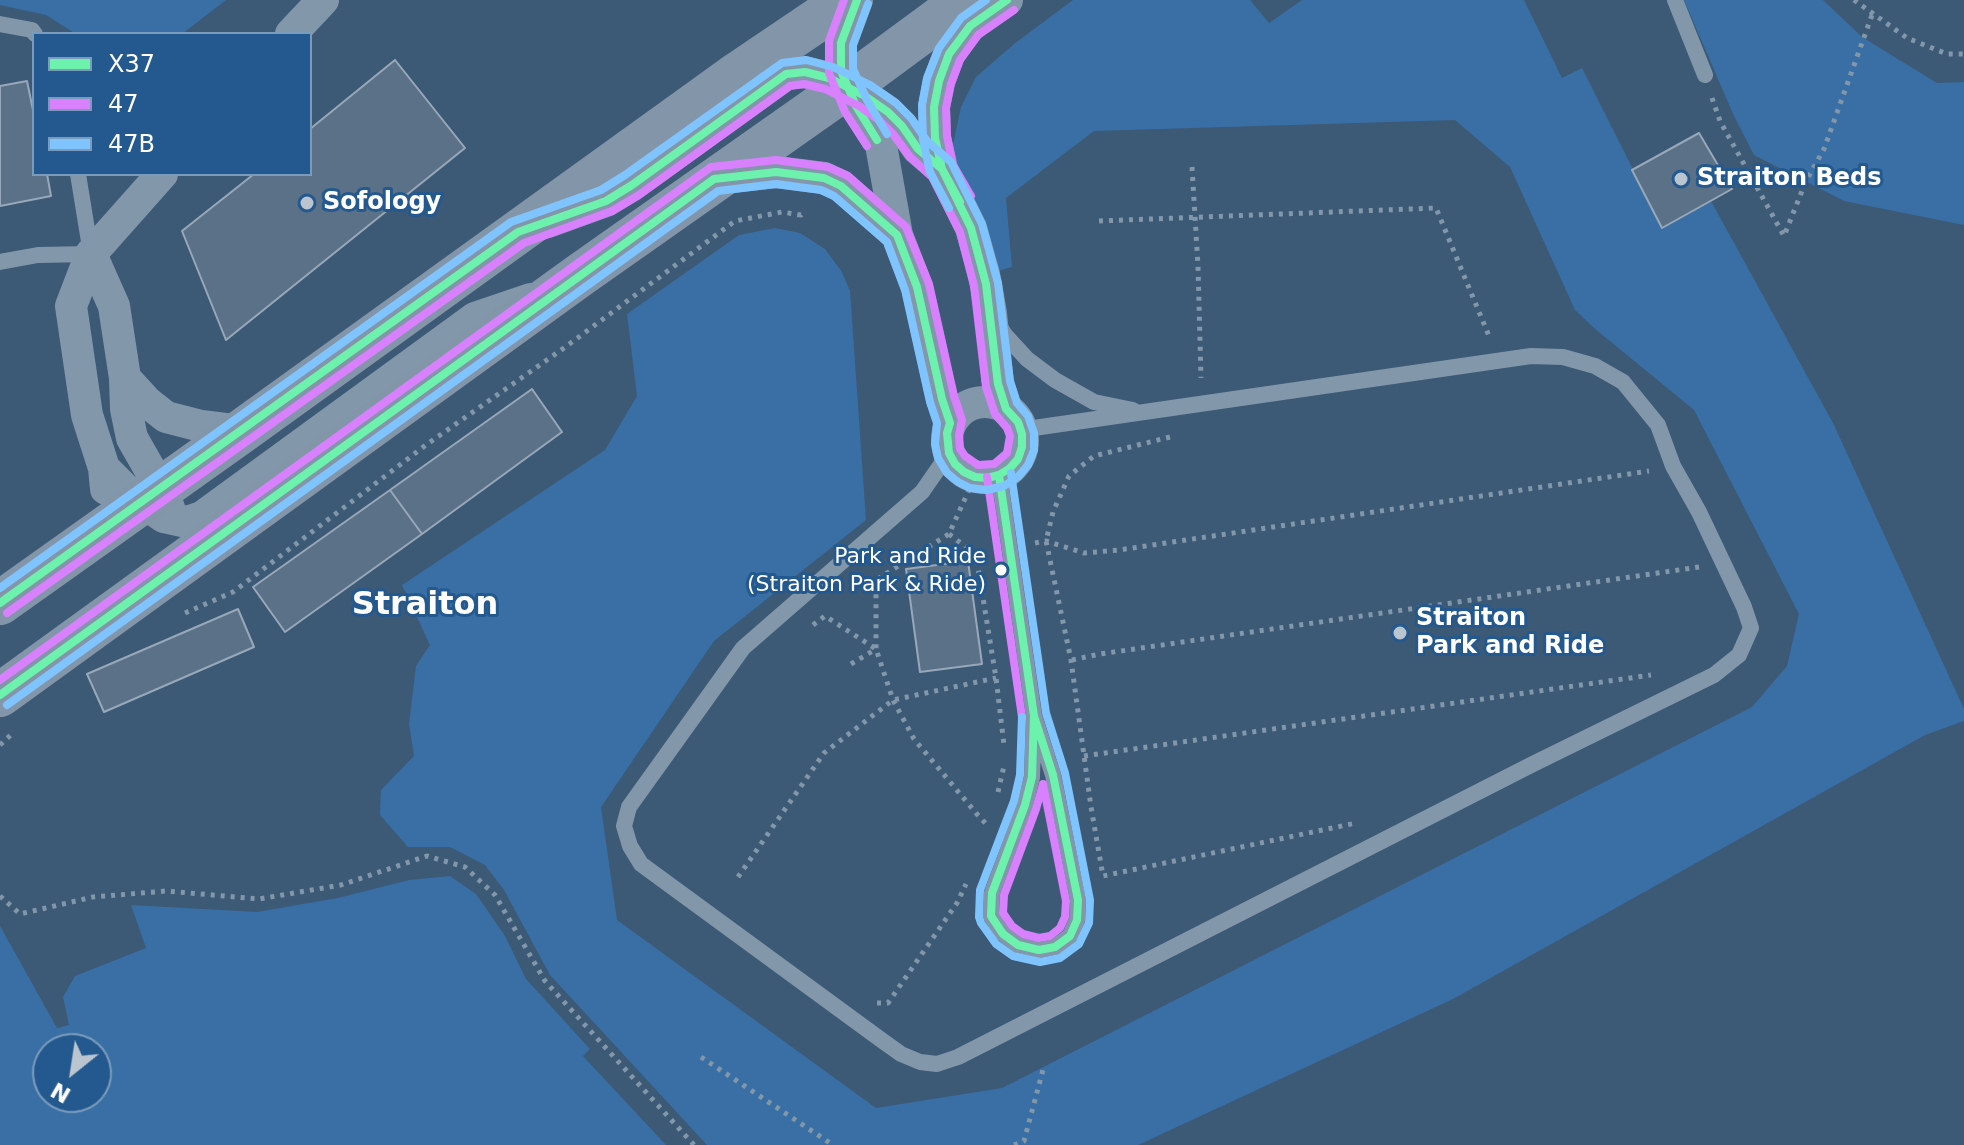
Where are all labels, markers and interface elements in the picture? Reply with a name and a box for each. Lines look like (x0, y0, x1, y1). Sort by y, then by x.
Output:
legend (32, 32, 312, 176)
text: X37 (108, 50, 155, 78)
text: 47 (108, 90, 139, 118)
text: 47B (108, 130, 155, 158)
place label: Straiton Beds (1697, 165, 1881, 193)
marker: Straiton Beds (1672, 170, 1690, 188)
place label: Sofology (323, 189, 441, 217)
marker: Sofology (298, 194, 316, 212)
place label: Park and Ride (Straiton Park & Ride) (747, 544, 986, 596)
marker: Park and Ride (Straiton Park & Ride) (993, 562, 1009, 578)
district label: Straiton (352, 587, 498, 625)
place label: Straiton Park and Ride (1416, 605, 1604, 661)
marker: Straiton Park and Ride (1391, 624, 1409, 642)
north arrow (32, 1033, 112, 1113)
text: N (47, 1077, 75, 1108)

